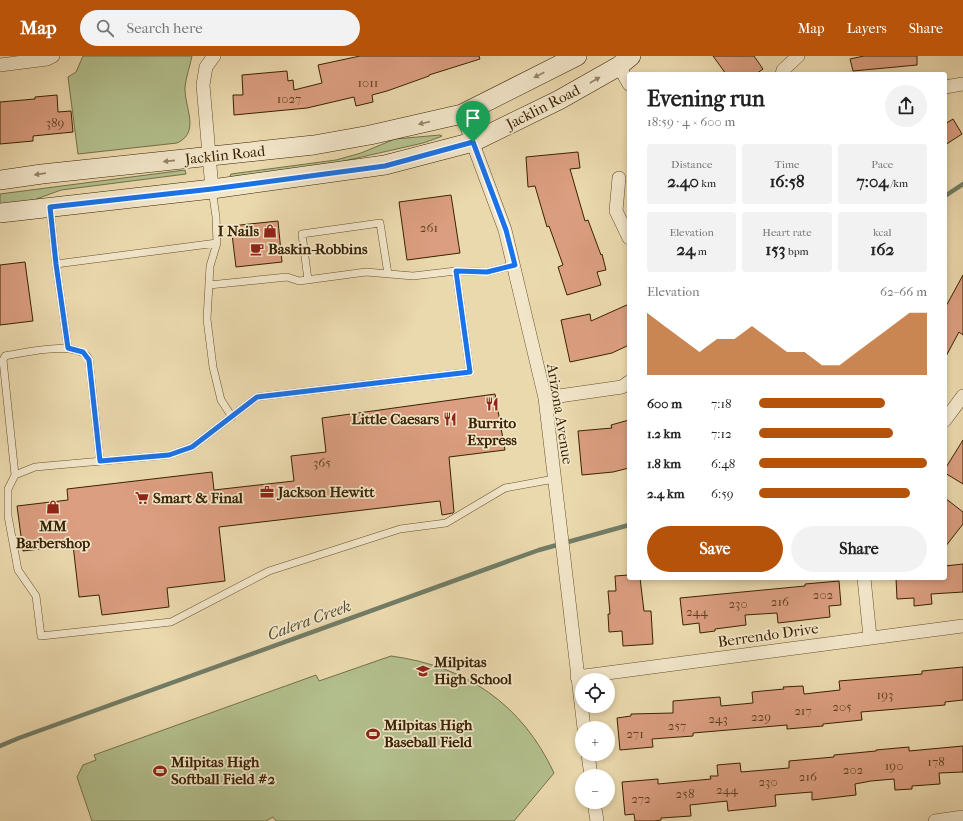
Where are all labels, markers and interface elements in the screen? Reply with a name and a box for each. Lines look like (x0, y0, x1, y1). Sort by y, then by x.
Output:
search box (80, 10, 360, 46)
text: Map (20, 17, 56, 39)
icon: search (94, 17, 116, 39)
text: Search here (126, 19, 203, 37)
text: Map (798, 20, 825, 37)
text: Layers (847, 20, 887, 37)
text: Share (909, 20, 943, 37)
one-way arrow (533, 72, 545, 78)
house number: 1011 (358, 75, 378, 90)
one-way arrow (589, 76, 601, 83)
street label: Jacklin Road (502, 80, 584, 134)
button: share (885, 85, 927, 127)
text: Evening run (647, 86, 765, 112)
house number: 1027 (277, 91, 301, 106)
pin (456, 101, 490, 142)
icon: arrive (462, 107, 484, 129)
text: 18:59 · 4 × 600 m (647, 114, 735, 129)
house number: 389 (46, 115, 65, 130)
one-way arrow (418, 120, 430, 126)
street label: Jacklin Road (183, 142, 267, 168)
one-way arrow (163, 157, 175, 164)
text: Distance (671, 158, 712, 171)
text: Time (774, 158, 799, 171)
text: Pace (871, 158, 893, 171)
one-way arrow (34, 171, 46, 177)
text: 2.40 (667, 171, 699, 191)
text: 16:58 (769, 171, 805, 191)
text: 7:04 (857, 171, 888, 191)
text: km (699, 177, 716, 190)
text: /km (888, 177, 908, 190)
house number: 261 (420, 220, 438, 235)
place label: I Nails (218, 222, 259, 240)
shop icon: I Nails (262, 223, 278, 239)
text: Elevation (669, 226, 714, 239)
text: Heart rate (762, 226, 812, 239)
text: kcal (873, 226, 892, 239)
text: 24 (677, 239, 695, 259)
text: 153 (765, 239, 786, 259)
text: 162 (870, 239, 894, 259)
place label: Baskin-Robbins (268, 240, 368, 258)
cafe icon: Baskin-Robbins (249, 241, 265, 257)
text: m (695, 245, 707, 258)
text: bpm (786, 245, 809, 258)
text: Elevation (647, 284, 700, 299)
text: 62–66 m (880, 284, 927, 299)
street label: Arizona Avenue (543, 361, 577, 466)
restaurant icon: Burrito Express (484, 396, 500, 412)
text: 600 m (647, 396, 682, 411)
text: 7:18 (711, 396, 732, 411)
place label: Little Caesars (351, 410, 439, 428)
restaurant icon: Little Caesars (442, 411, 458, 427)
place label: Burrito Express (467, 414, 517, 449)
text: 1.2 km (647, 426, 681, 441)
text: 7:12 (711, 426, 732, 441)
house number: 365 (313, 455, 331, 470)
text: 1.8 km (647, 456, 681, 471)
text: 6:48 (711, 456, 735, 471)
place label: Jackson Hewitt (276, 483, 375, 501)
office icon: Jackson Hewitt (259, 484, 275, 500)
text: 2.4 km (647, 486, 684, 501)
text: 6:59 (711, 486, 734, 501)
place label: Smart & Final (153, 489, 244, 507)
supermarket icon: Smart & Final (134, 490, 150, 506)
shop icon: MM Barbershop (45, 499, 61, 515)
place label: MM Barbershop (16, 517, 90, 552)
button: Save (647, 526, 783, 572)
button: Share (791, 526, 927, 572)
house number: 202 (813, 587, 834, 602)
house number: 216 (771, 594, 790, 609)
water label: Calera Creek (265, 596, 353, 644)
house number: 230 (728, 596, 748, 611)
house number: 244 (686, 604, 708, 619)
street label: Berrendo Drive (716, 619, 820, 651)
place label: Milpitas High School (433, 653, 513, 688)
school or university icon: Milpitas High School (415, 663, 431, 679)
map controls (575, 673, 615, 809)
button: locate (575, 673, 615, 713)
house number: 193 (877, 687, 893, 702)
house number: 205 (832, 699, 852, 714)
house number: 217 (794, 703, 812, 718)
house number: 229 (751, 709, 771, 724)
house number: 243 (708, 711, 728, 726)
place label: Milpitas High Baseball Field (383, 716, 473, 751)
house number: 257 (668, 718, 686, 733)
button: + (575, 721, 615, 761)
sports icon: Milpitas High Baseball Field (365, 726, 381, 742)
house number: 271 (626, 726, 644, 741)
place label: Milpitas High Softball Field #2 (170, 753, 275, 788)
house number: 178 (927, 754, 945, 769)
house number: 190 (885, 758, 903, 773)
house number: 202 (843, 762, 864, 777)
sports icon: Milpitas High Softball Field #2 (152, 763, 168, 779)
button: − (575, 769, 615, 809)
house number: 216 (799, 769, 818, 784)
house number: 230 (758, 774, 778, 789)
house number: 244 (716, 782, 738, 797)
house number: 258 (676, 786, 694, 801)
house number: 272 (631, 791, 651, 806)

